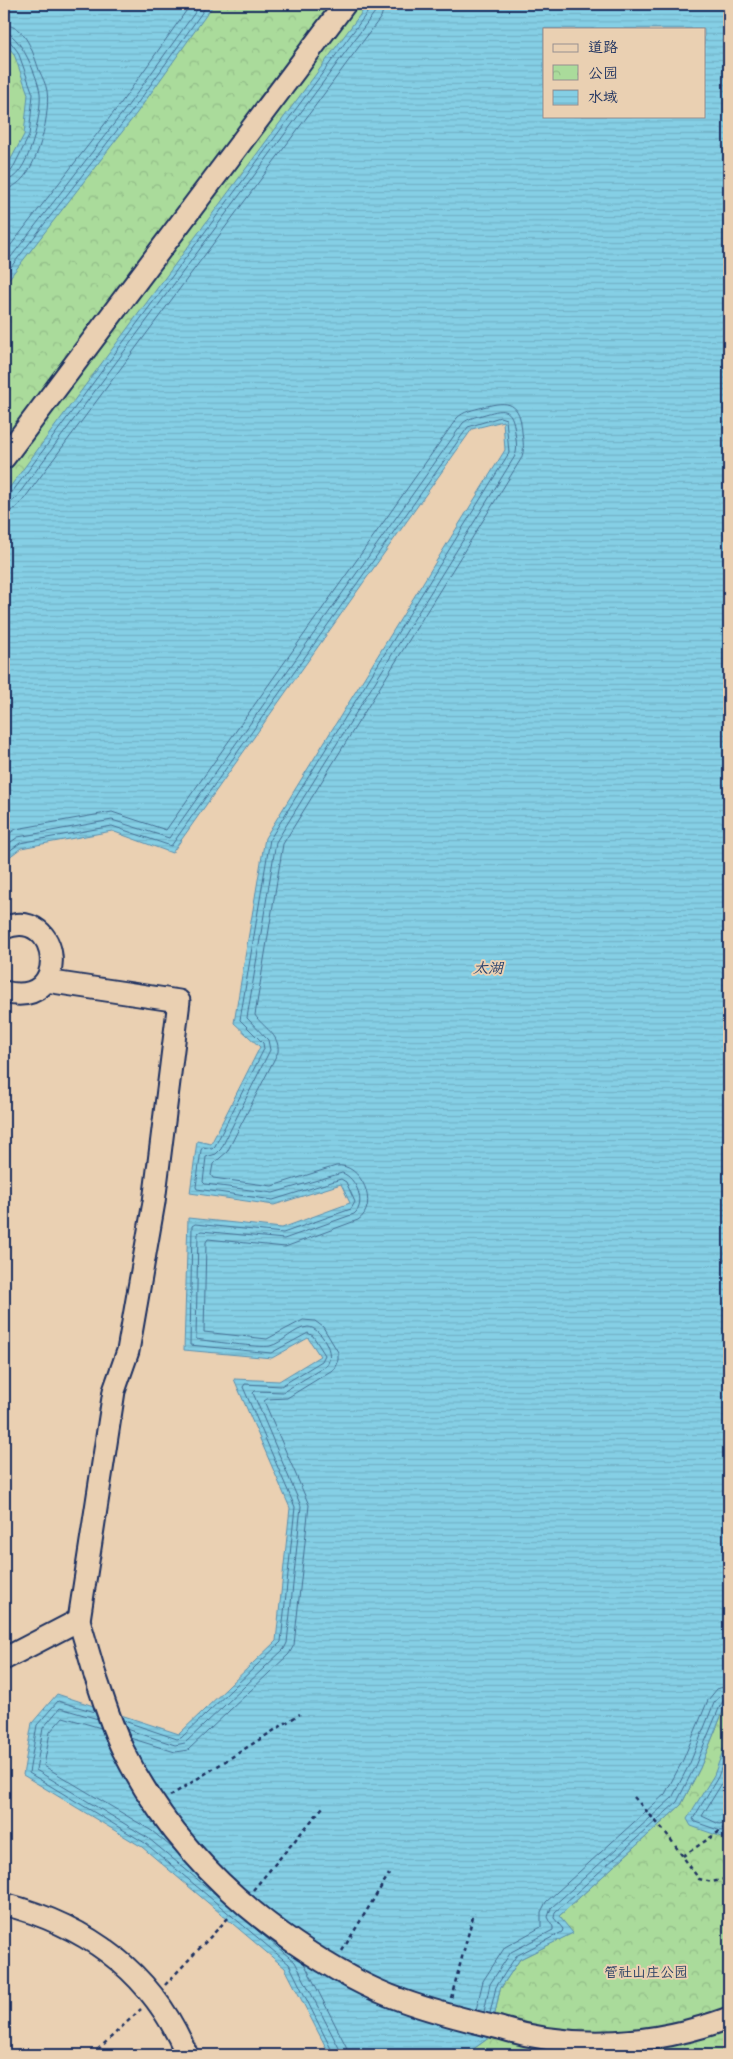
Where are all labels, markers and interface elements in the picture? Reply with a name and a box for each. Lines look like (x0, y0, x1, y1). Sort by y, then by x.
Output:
legend (543, 28, 706, 118)
text: 道路 (588, 38, 618, 56)
text: 公园 (588, 64, 618, 82)
text: 水域 (588, 88, 618, 106)
water label: 太湖 (473, 959, 505, 977)
park label: 管社山庄公园 (604, 1964, 688, 1981)

